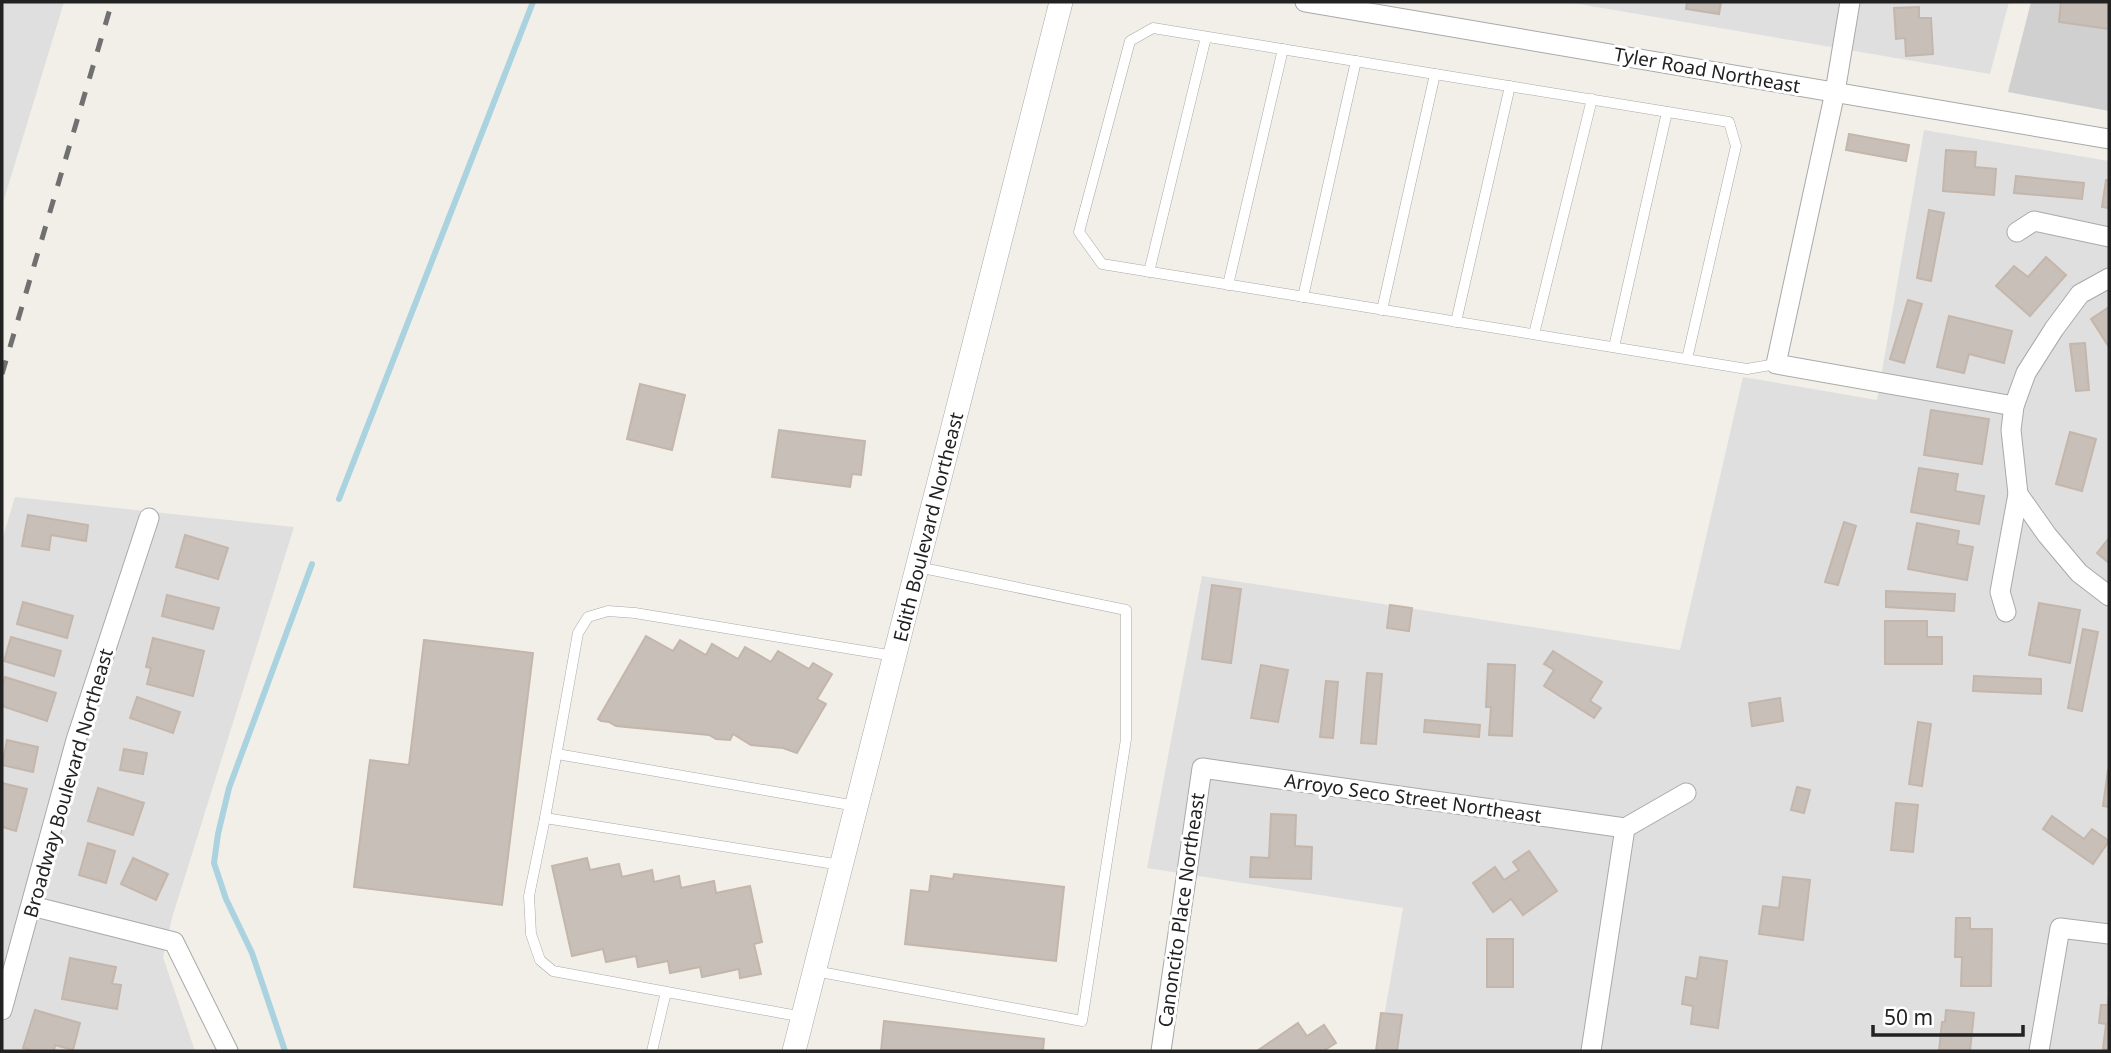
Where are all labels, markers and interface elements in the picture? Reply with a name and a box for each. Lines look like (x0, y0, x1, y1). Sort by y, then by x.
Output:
street label: Tyler Road Northeast (1612, 41, 1802, 99)
street label: Edith Boulevard Northeast (887, 409, 969, 644)
street label: Broadway Boulevard Northeast (17, 645, 119, 921)
street label: Arroyo Seco Street Northeast (1283, 767, 1543, 829)
street label: Canoncito Place Northeast (1152, 791, 1210, 1029)
scale bar (1873, 993, 2024, 1038)
text: 50 m (1884, 1003, 1933, 1031)

